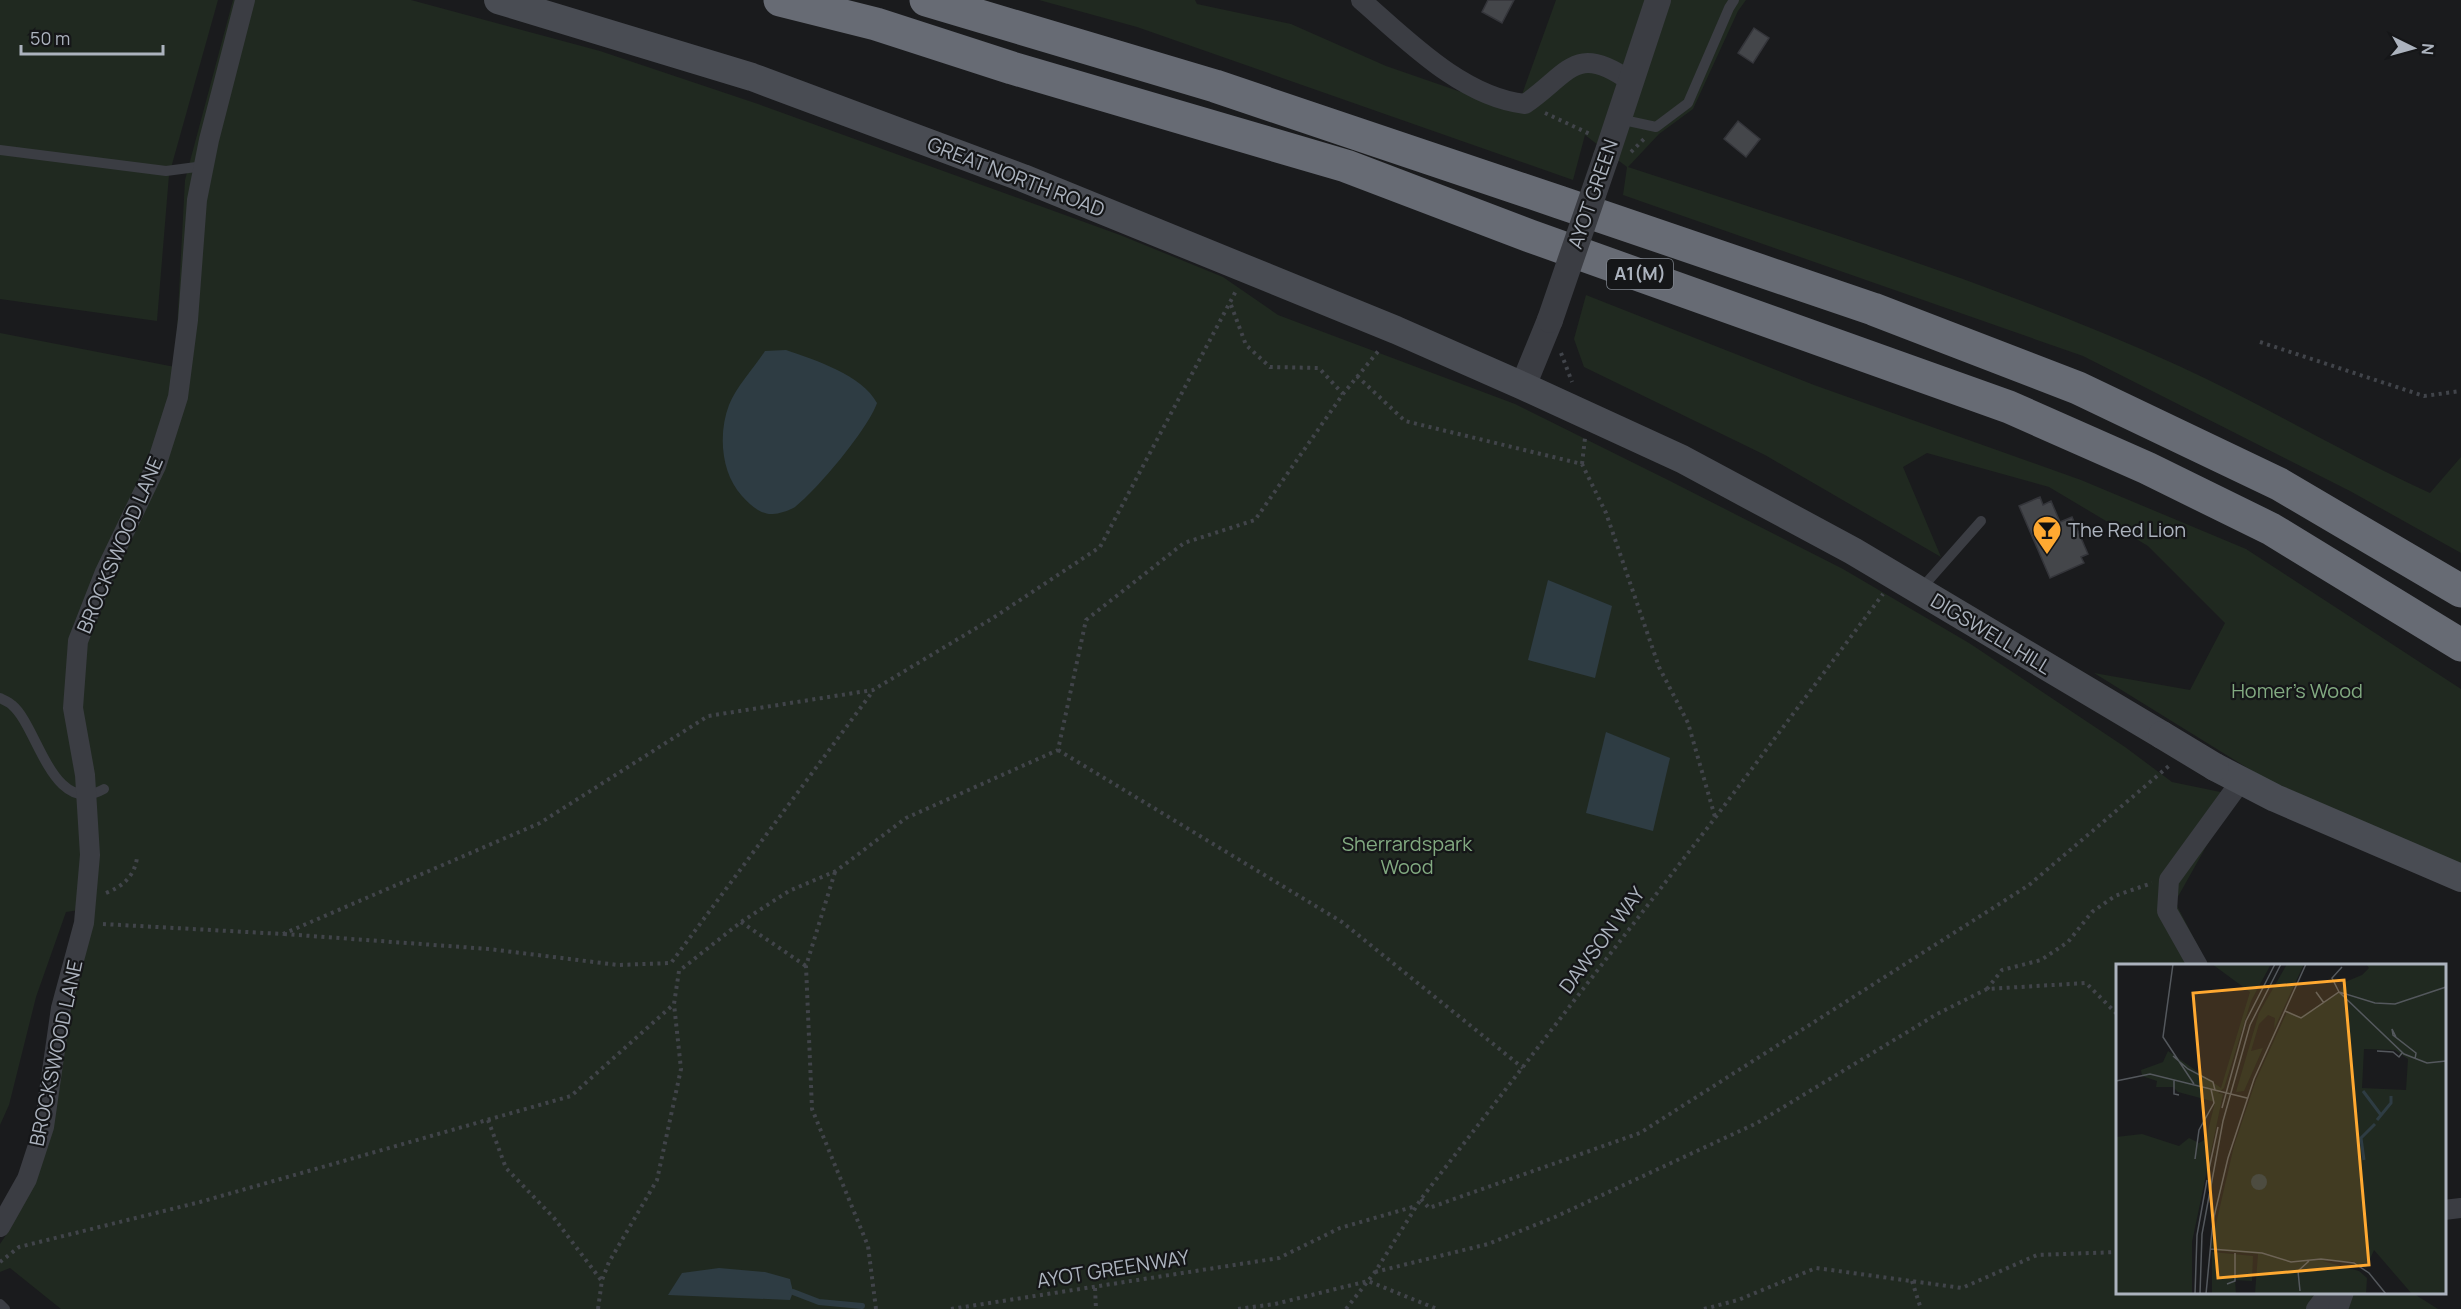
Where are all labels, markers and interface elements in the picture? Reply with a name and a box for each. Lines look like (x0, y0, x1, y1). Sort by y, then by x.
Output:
scale bar (21, 18, 164, 56)
north arrow (2383, 18, 2443, 78)
text: 50 m (30, 26, 70, 50)
text: N (2416, 43, 2439, 56)
street label: GREAT NORTH ROAD (924, 130, 1109, 223)
street label: AYOT GREEN (1561, 135, 1624, 252)
road number: A1(M) (1607, 259, 1673, 289)
street label: BROCKSWOOD LANE (70, 452, 169, 637)
bar icon: The Red Lion (2031, 514, 2063, 556)
place label: The Red Lion (2068, 516, 2186, 543)
street label: DIGSWELL HILL (1926, 587, 2057, 680)
park label: Homer's Wood (2231, 677, 2363, 704)
park label: Sherrardspark Wood (1342, 830, 1473, 880)
street label: DAWSON WAY (1553, 880, 1651, 999)
street label: BROCKSWOOD LANE (23, 957, 88, 1148)
inset map (2116, 964, 2446, 1294)
street label: AYOT GREENWAY (1035, 1243, 1192, 1294)

